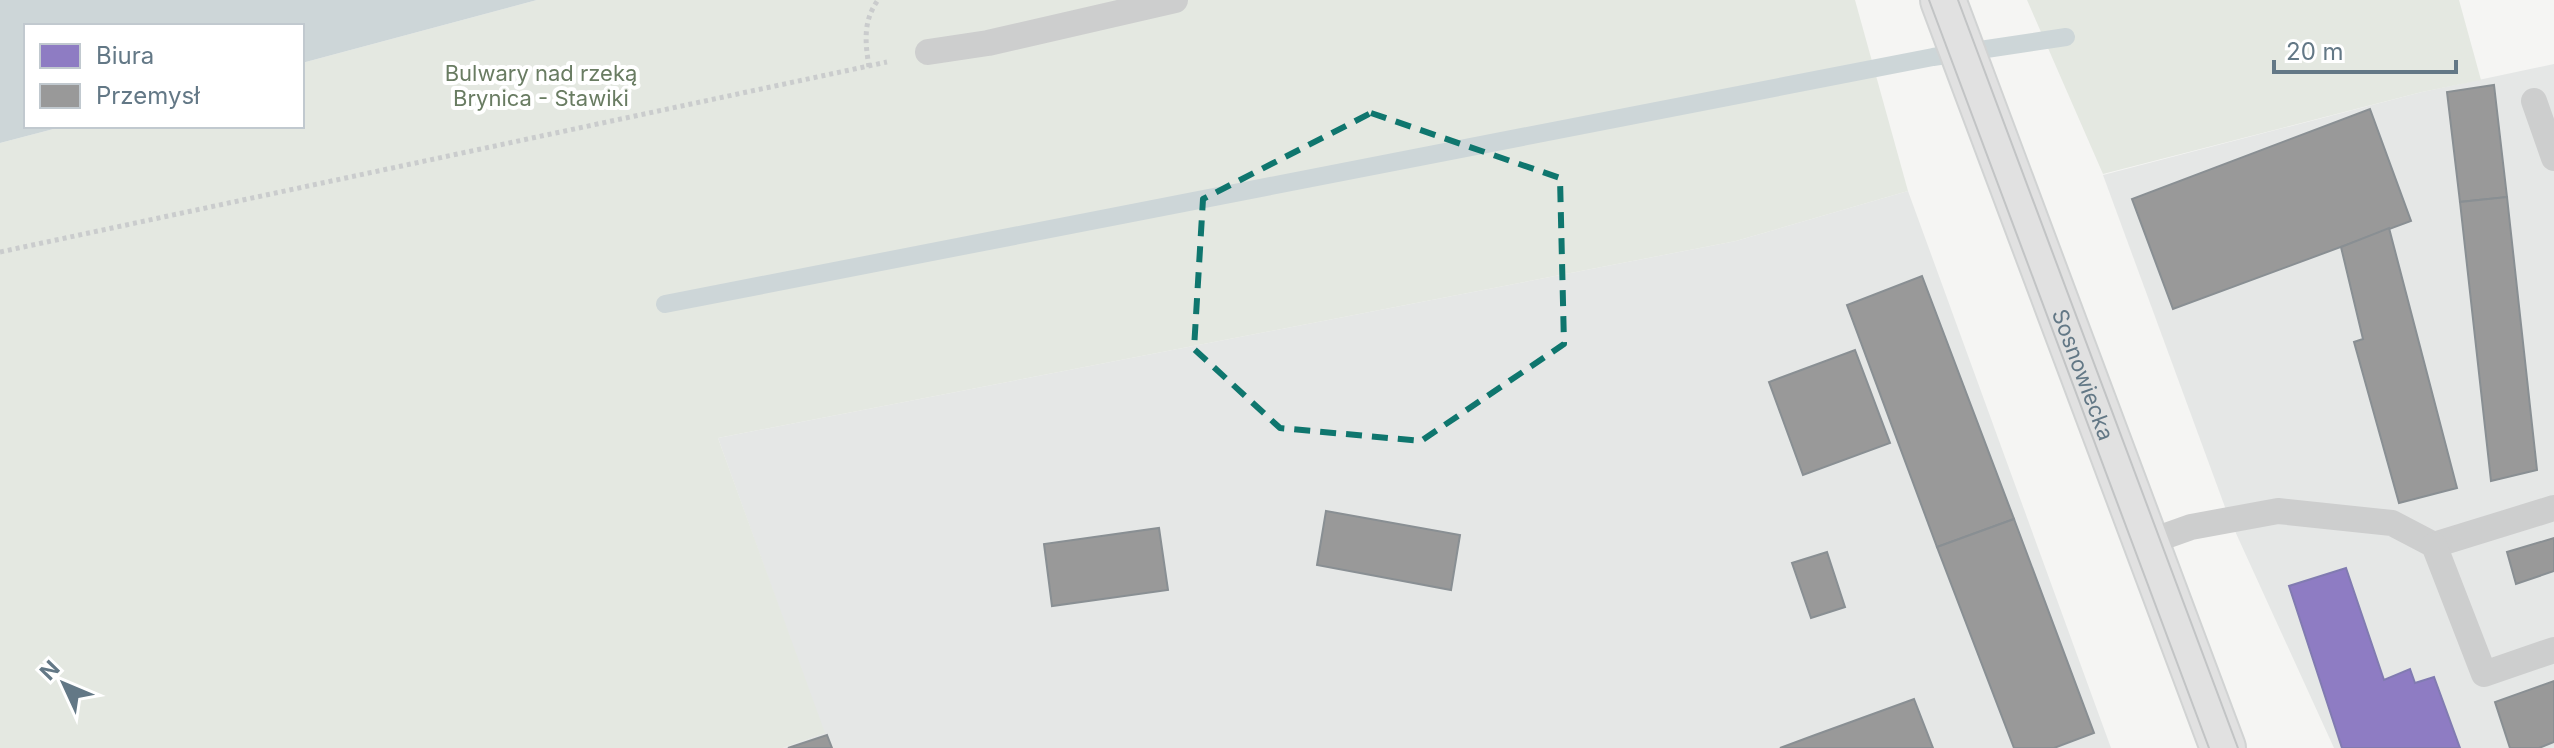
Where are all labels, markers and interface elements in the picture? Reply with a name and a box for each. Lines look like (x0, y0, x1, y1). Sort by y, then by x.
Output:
legend (24, 24, 304, 128)
scale bar (2274, 24, 2456, 74)
text: 20 m (2286, 37, 2344, 66)
text: Biura (96, 41, 154, 70)
park label: Bulwary nad rzeką Brynica - Stawiki (445, 60, 637, 111)
text: Przemysł (96, 81, 200, 110)
street label: Sosnowiecka (2047, 305, 2120, 444)
north arrow (24, 644, 104, 724)
text: N (34, 655, 65, 685)

